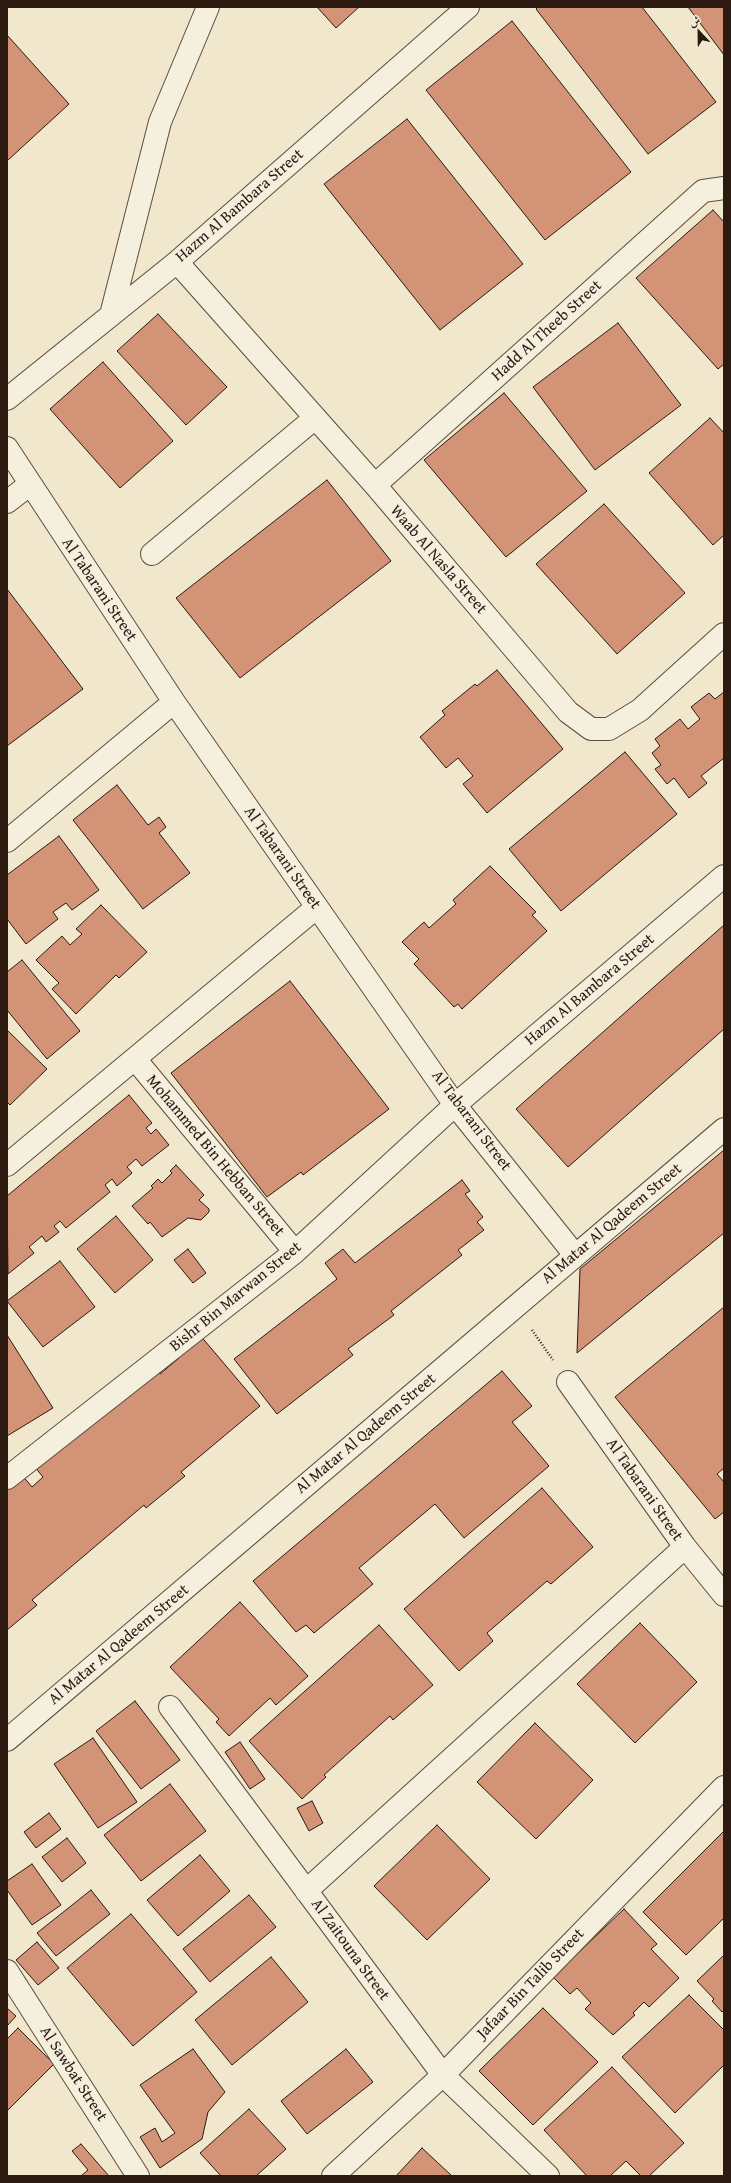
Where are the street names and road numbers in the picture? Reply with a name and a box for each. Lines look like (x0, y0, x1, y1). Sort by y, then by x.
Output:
street label: Hazm Al Bambara Street (172, 145, 308, 267)
street label: Hadd Al Theeb Street (488, 276, 606, 386)
street label: Waab Al Nasla Street (385, 502, 491, 618)
street label: Al Tabarani Street (57, 534, 141, 646)
street label: Al Tabarani Street (239, 803, 325, 913)
street label: Hazm Al Bambara Street (521, 930, 659, 1050)
street label: Al Tabarani Street (427, 1067, 515, 1175)
street label: Mohammed Bin Hebban Street (142, 1071, 288, 1241)
street label: Al Matar Al Qadeem Street (538, 1160, 686, 1288)
street label: Bishr Bin Marwan Street (166, 1238, 306, 1356)
street label: Al Matar Al Qadeem Street (292, 1370, 440, 1498)
street label: Al Tabarani Street (601, 1435, 687, 1545)
street label: Al Matar Al Qadeem Street (45, 1581, 193, 1709)
street label: Al Zaitouna Street (307, 1895, 393, 2005)
street label: Jafaar Bin Talib Street (473, 1925, 589, 2043)
street label: Al Sawbat Street (35, 2023, 111, 2125)

